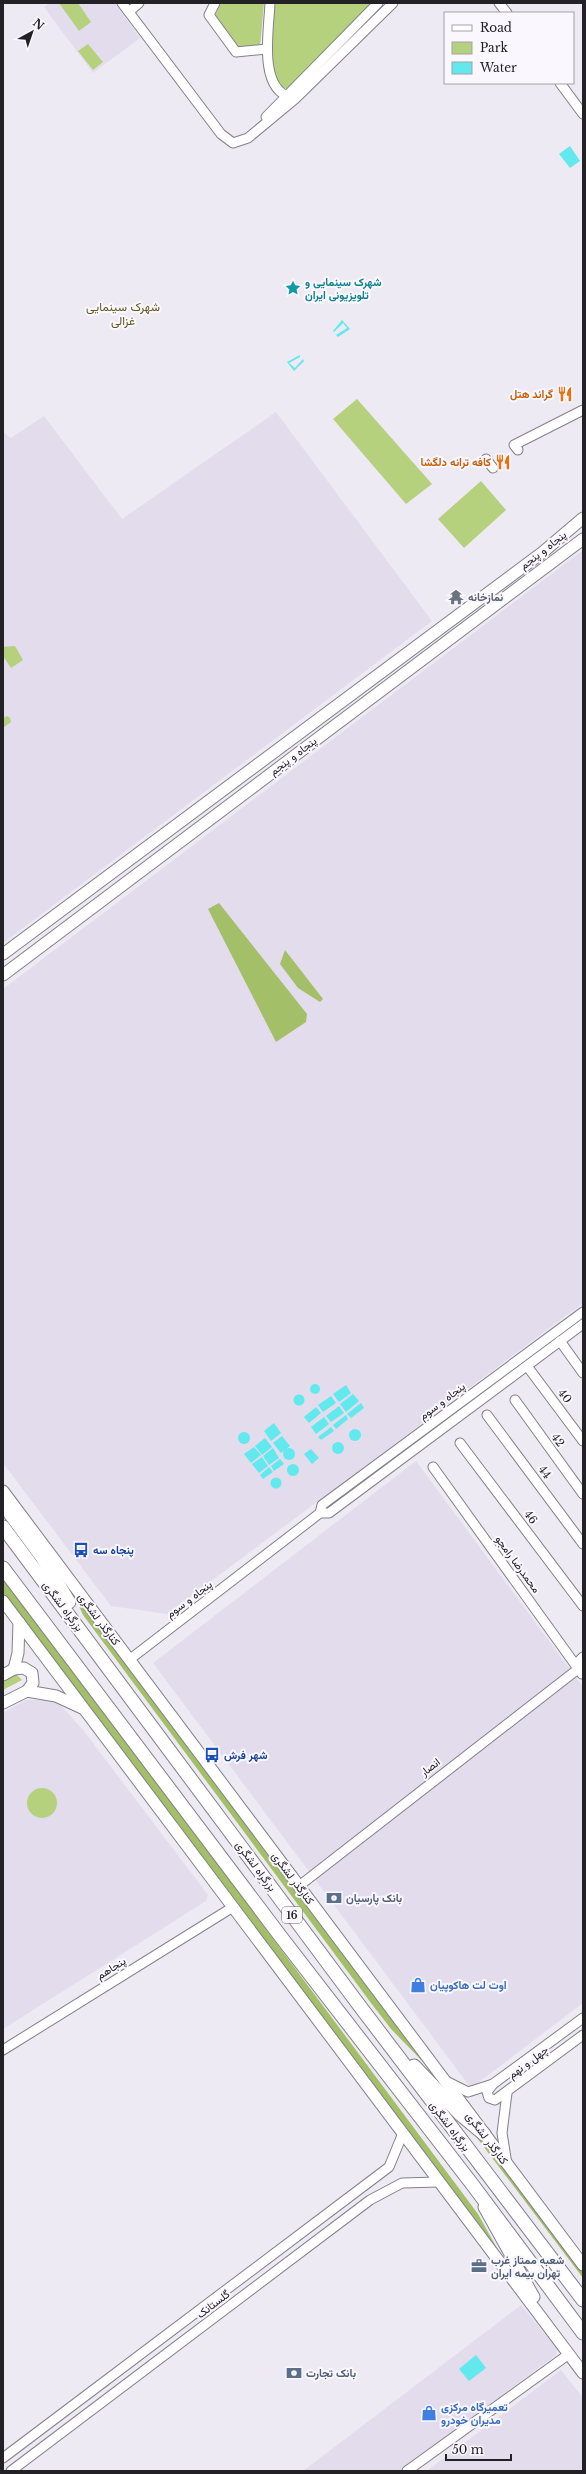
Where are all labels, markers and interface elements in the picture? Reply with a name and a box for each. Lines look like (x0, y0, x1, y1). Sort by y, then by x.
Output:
north arrow (12, 12, 52, 52)
legend (444, 12, 574, 84)
text: N (30, 16, 47, 33)
text: Road (480, 20, 512, 35)
text: Park (480, 40, 508, 55)
text: Water (479, 60, 517, 75)
place label: شهرک سینمایی و تلویزیونی ایران (305, 275, 382, 302)
place icon: شهرک سینمایی و تلویزیونی ایران (284, 279, 302, 297)
district label: شهرک سینمایی غزالی (86, 299, 160, 329)
restaurant icon: گراند هتل (556, 385, 574, 403)
place label: گراند هتل (510, 387, 553, 401)
restaurant icon: کافه ترانه دلگشا (494, 453, 512, 471)
place label: کافه ترانه دلگشا (420, 455, 491, 469)
street label: پنجاه و پنجم (517, 527, 570, 573)
temple icon: نمازخانه (447, 588, 465, 606)
place label: نمازخانه (468, 590, 503, 604)
street label: پنجاه و پنجم (267, 734, 320, 779)
street label: پنجاه و سوم (416, 1379, 468, 1424)
street label: 40 (555, 1386, 575, 1406)
street label: 42 (548, 1431, 568, 1450)
street label: 44 (536, 1463, 554, 1481)
street label: 46 (521, 1507, 541, 1527)
street label: محمدرضا رامجو (493, 1533, 544, 1596)
bus stop icon: پنجاه سه (72, 1541, 90, 1559)
place label: پنجاه سه (93, 1543, 134, 1558)
street label: پنجاه و سوم (163, 1577, 215, 1622)
street label: بزرگراه لشگری (40, 1578, 86, 1634)
street label: کنارگذر لشگری (75, 1590, 123, 1648)
bus stop icon: شهر فرش (203, 1746, 221, 1764)
place label: شهر فرش (224, 1748, 268, 1762)
street label: انصار (416, 1755, 443, 1780)
street label: بزرگراه لشگری (233, 1838, 279, 1894)
street label: کنارگذر لشگری (269, 1849, 317, 1907)
bank icon: بانک پارسیان (325, 1889, 343, 1907)
place label: بانک پارسیان (346, 1891, 402, 1906)
road number: 16 (282, 1907, 302, 1923)
street label: پنجاهم (94, 1954, 129, 1983)
shop icon: اوت لت هاکوپیان (409, 1976, 427, 1994)
place label: اوت لت هاکوپیان (430, 1978, 507, 1993)
street label: چهل و نهم (505, 2042, 552, 2083)
street label: بزرگراه لشگری (427, 2098, 473, 2154)
street label: کنارگذر لشگری (463, 2109, 511, 2167)
place label: شعبه ممتاز غرب تهران بیمه ایران (491, 2253, 564, 2280)
office icon: شعبه ممتاز غرب تهران بیمه ایران (470, 2257, 488, 2275)
street label: گلستانک (194, 2287, 233, 2321)
bank icon: بانک تجارت (285, 2364, 303, 2382)
place label: بانک تجارت (306, 2366, 356, 2380)
place label: تعمیرگاه مرکزی مدیران خودرو (441, 2400, 508, 2427)
shop icon: تعمیرگاه مرکزی مدیران خودرو (420, 2404, 438, 2422)
scale bar (446, 2436, 511, 2462)
text: 50 m (452, 2442, 484, 2457)

